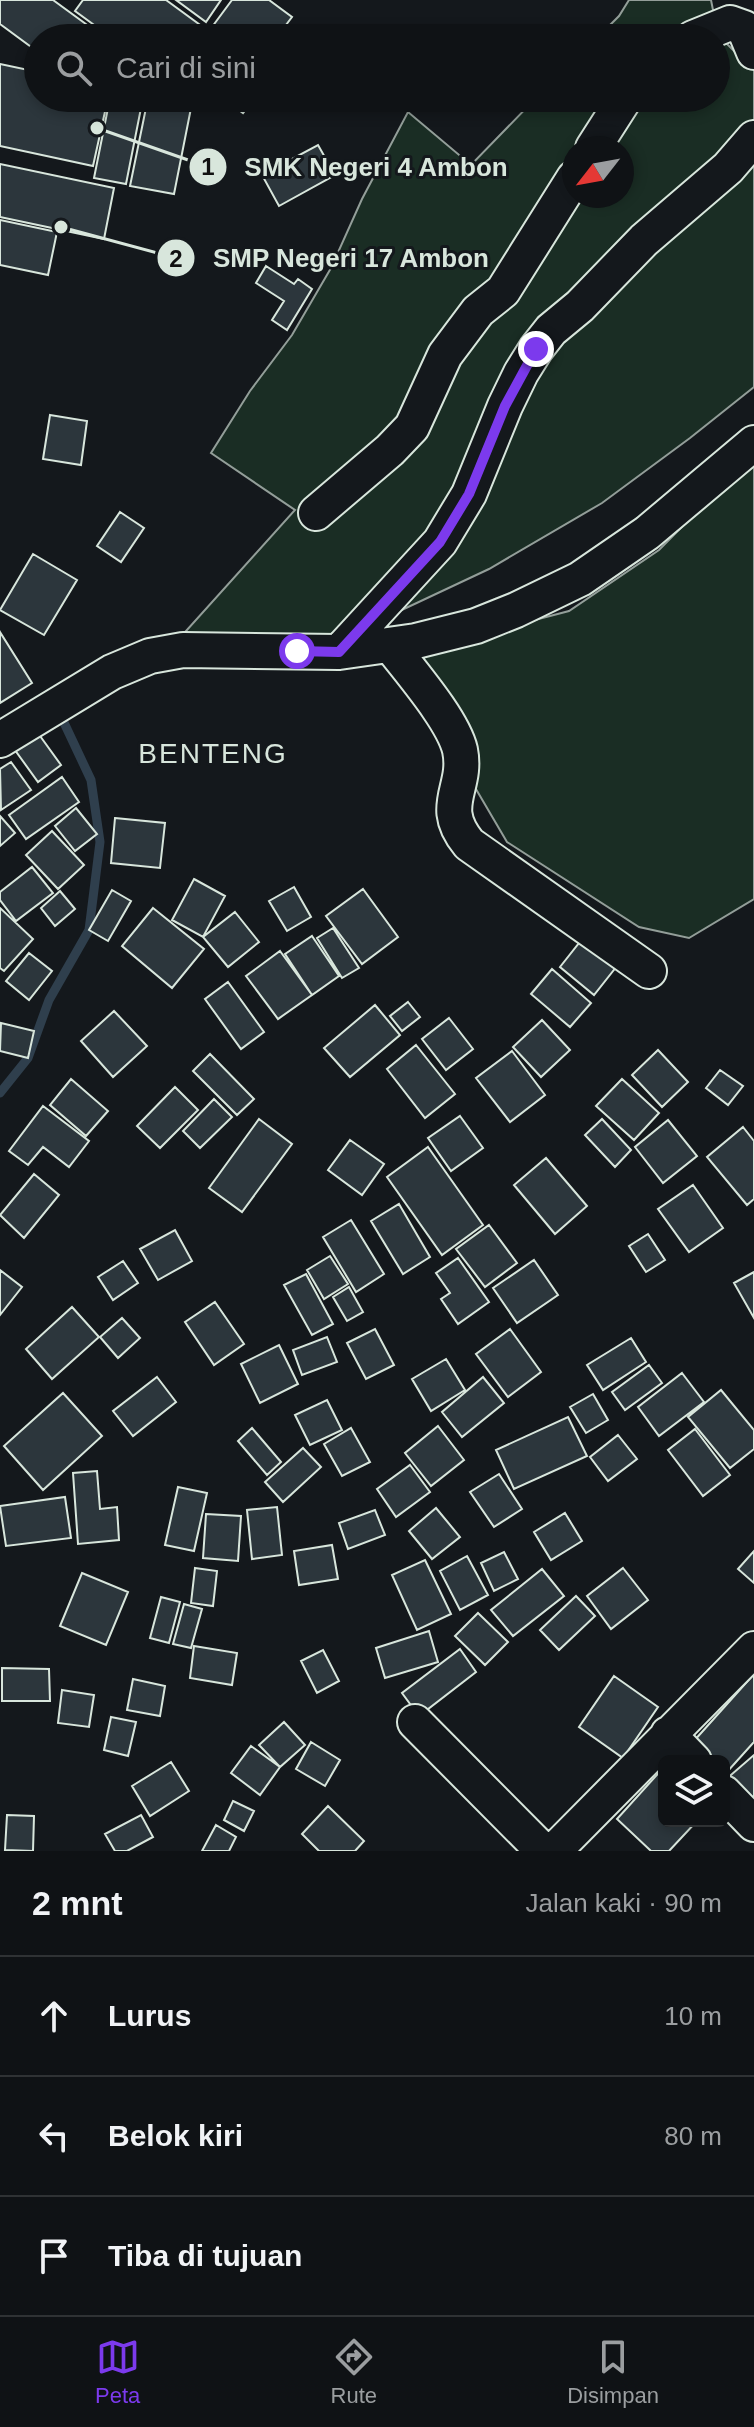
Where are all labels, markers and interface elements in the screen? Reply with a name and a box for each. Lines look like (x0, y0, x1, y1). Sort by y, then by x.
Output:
search box (24, 24, 730, 112)
icon: search (52, 46, 96, 90)
text: Cari di sini (116, 51, 256, 84)
north arrow (562, 136, 634, 208)
callout: SMK Negeri 4 Ambon (188, 142, 524, 192)
text: SMK Negeri 4 Ambon (244, 152, 508, 182)
text: 1 (201, 153, 215, 180)
callout: SMP Negeri 17 Ambon (156, 233, 505, 283)
text: SMP Negeri 17 Ambon (213, 243, 489, 273)
text: 2 (169, 245, 183, 272)
route end (518, 331, 554, 367)
route start (279, 633, 315, 669)
district label: BENTENG (138, 738, 288, 769)
map controls (658, 1755, 730, 1827)
button: layers (658, 1755, 730, 1827)
text: 2 mnt (32, 1884, 123, 1922)
text: Jalan kaki · 90 m (525, 1888, 722, 1918)
icon: ahead (32, 1994, 76, 2038)
text: Lurus (108, 1999, 191, 2032)
text: 10 m (664, 2001, 722, 2031)
icon: left (32, 2114, 76, 2158)
text: Belok kiri (108, 2119, 243, 2152)
text: 80 m (664, 2121, 722, 2151)
icon: arrive (32, 2234, 76, 2278)
text: Tiba di tujuan (108, 2239, 302, 2272)
tab: Peta (95, 2335, 140, 2409)
tab: Rute (331, 2335, 377, 2409)
tab: Disimpan (567, 2335, 659, 2409)

